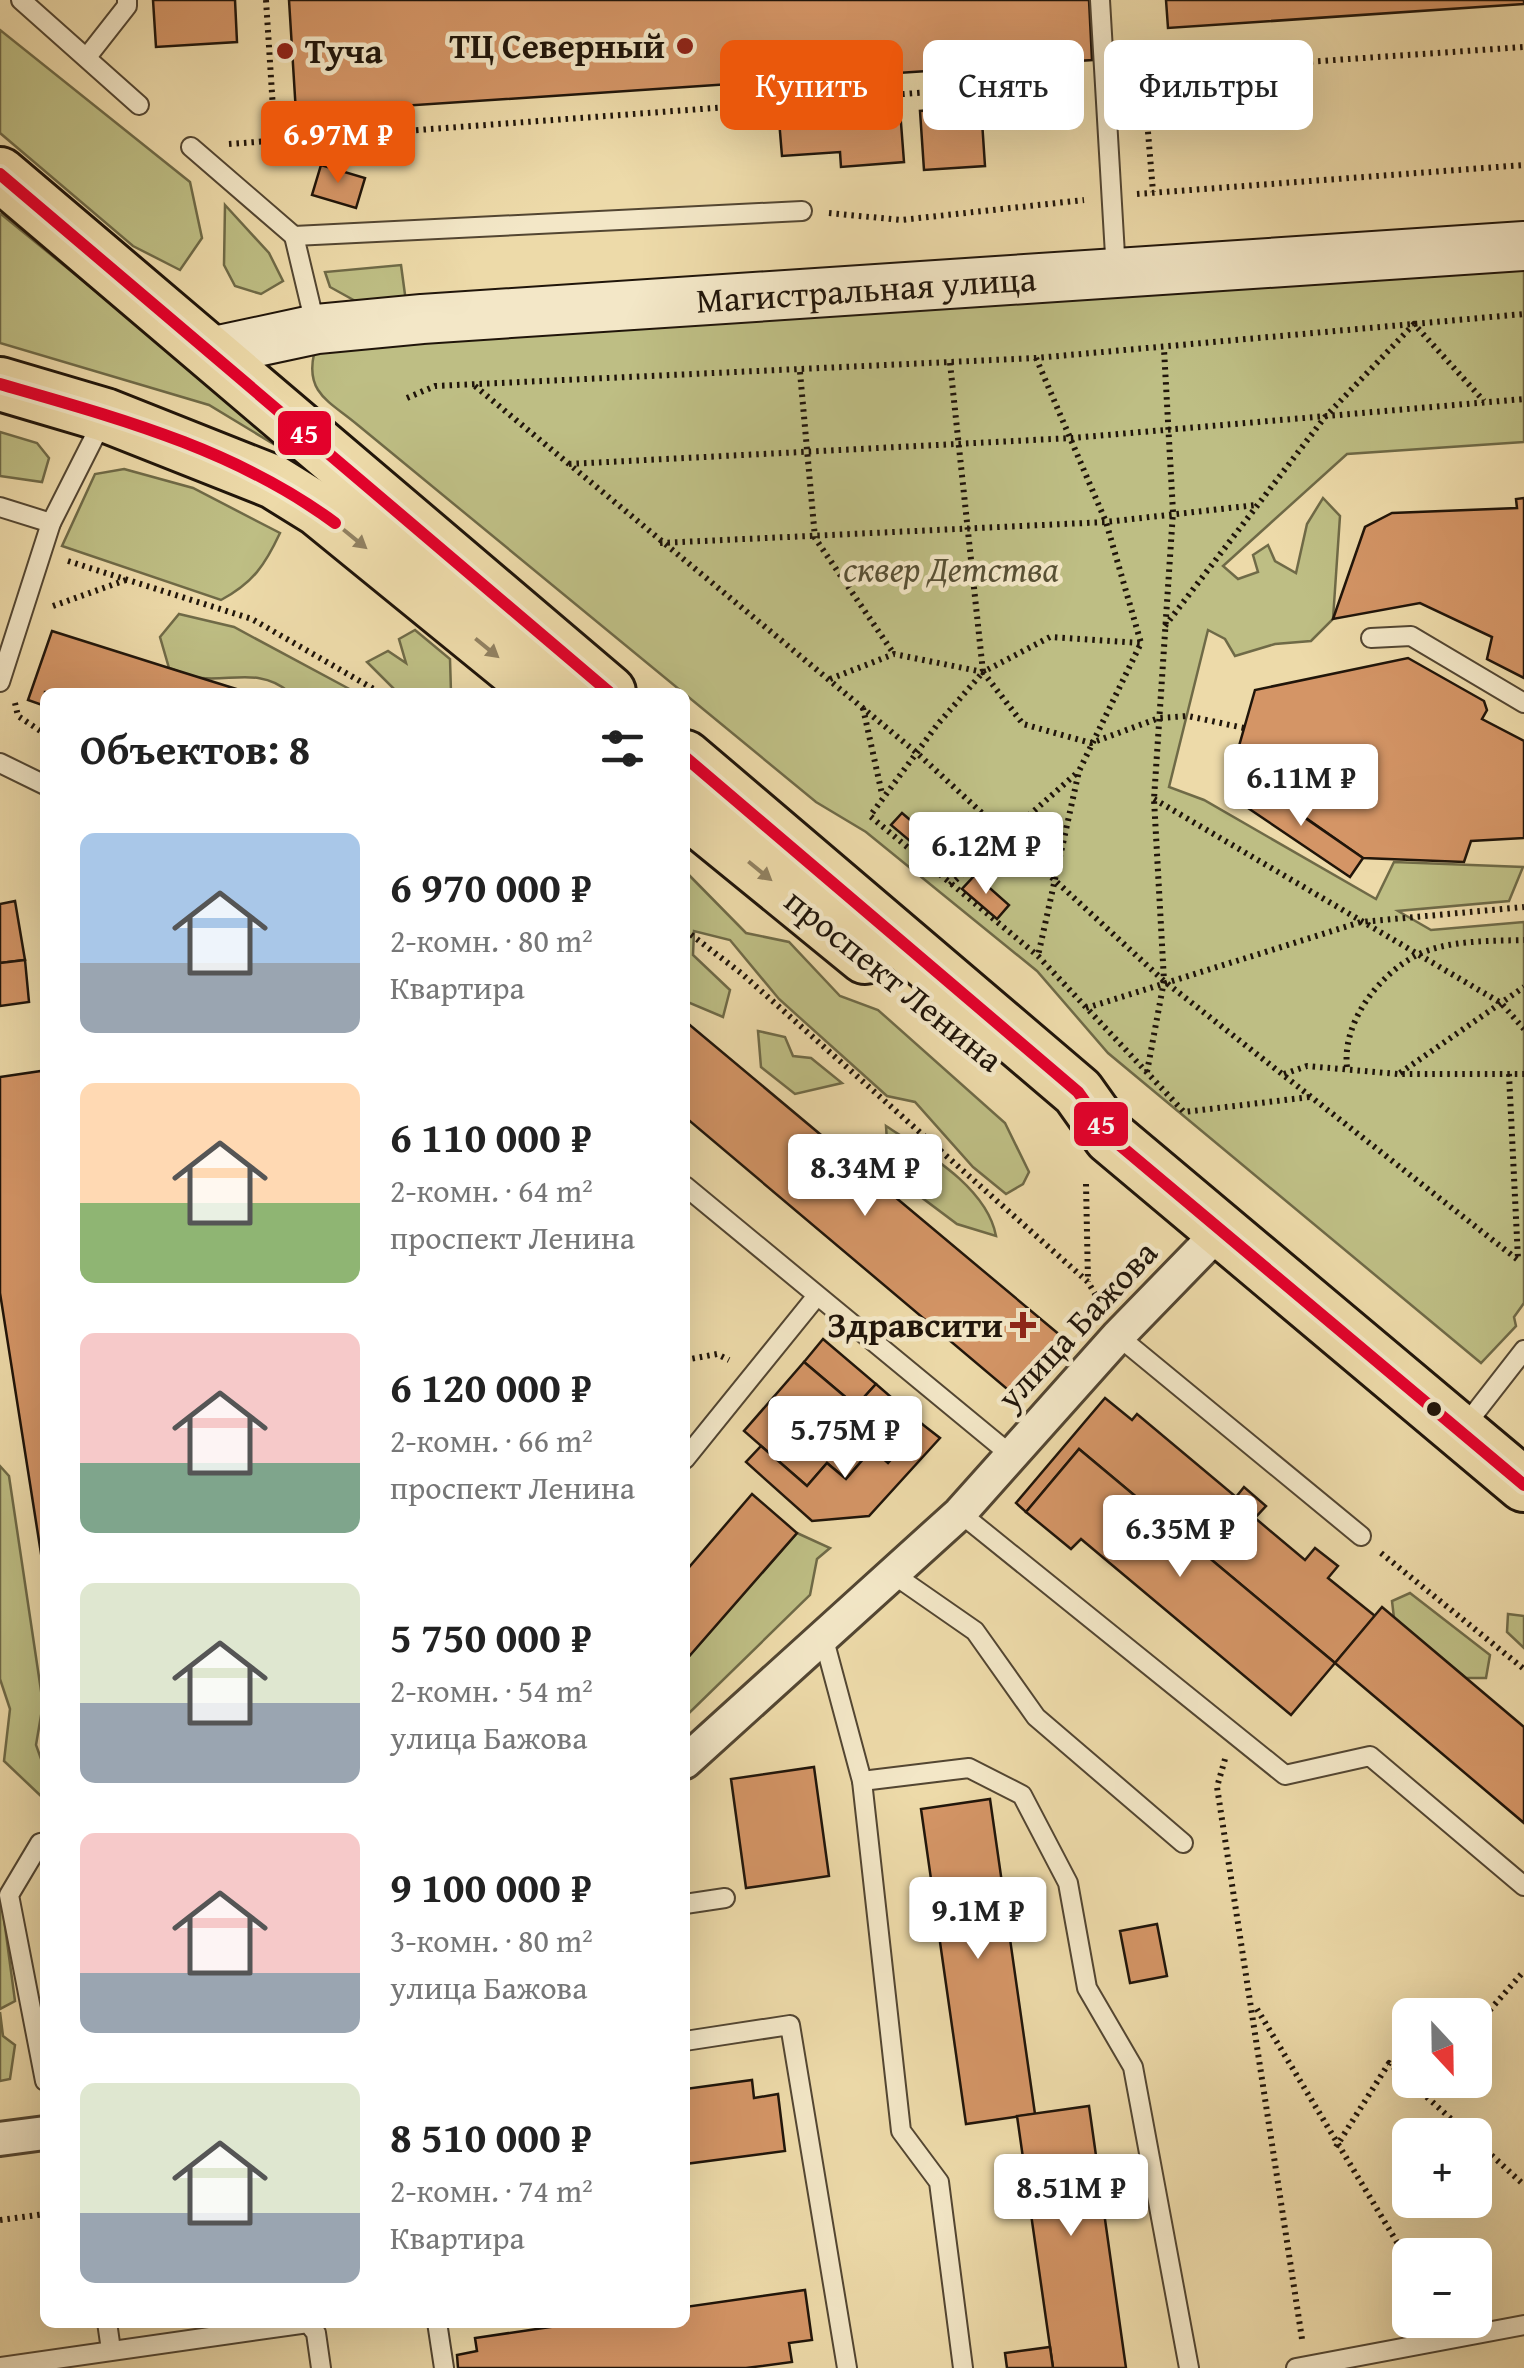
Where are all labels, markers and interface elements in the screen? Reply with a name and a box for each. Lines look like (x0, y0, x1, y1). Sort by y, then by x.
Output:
place label: ТЦ Северный (450, 20, 665, 71)
place label: Туча (305, 25, 383, 76)
marker: ТЦ Северный (674, 35, 696, 57)
marker: Туча (274, 40, 296, 62)
chip: Купить (720, 40, 903, 130)
chip: Снять (923, 40, 1084, 130)
chip: Фильтры (1104, 40, 1313, 130)
pin: 6.97M ₽ (246, 101, 430, 186)
text: 6.97M ₽ (283, 110, 393, 157)
street label: Магистральная улица (694, 252, 1038, 326)
line badge: 45 (276, 409, 333, 457)
text: 45 (289, 412, 319, 453)
one-way arrow (342, 528, 367, 549)
park label: сквер Детства (843, 543, 1059, 594)
one-way arrow (475, 637, 500, 658)
text: Объектов: 8 (80, 718, 310, 779)
icon: filters (595, 721, 650, 776)
pin: 6.11M ₽ (1209, 744, 1393, 829)
text: 6.11M ₽ (1246, 753, 1356, 800)
pin: 6.12M ₽ (894, 812, 1078, 897)
text: 6.12M ₽ (931, 821, 1041, 868)
text: 6 970 000 ₽ (390, 856, 592, 917)
one-way arrow (748, 860, 773, 882)
icon: home (160, 873, 280, 993)
street label: проспект Ленина (774, 876, 1015, 1084)
text: 2-комн. · 80 m² (390, 917, 593, 964)
text: Квартира (390, 964, 525, 1011)
line badge: 45 (1072, 1100, 1130, 1148)
text: 45 (1086, 1103, 1116, 1144)
text: 6 110 000 ₽ (390, 1106, 592, 1167)
icon: home (160, 1123, 280, 1243)
pin: 8.34M ₽ (773, 1134, 957, 1219)
text: 8.34M ₽ (810, 1143, 920, 1190)
text: 2-комн. · 64 m² (390, 1167, 593, 1214)
text: проспект Ленина (390, 1214, 635, 1261)
street label: улица Бажова (984, 1228, 1169, 1422)
place label: Здравсити (827, 1299, 1003, 1350)
marker: Здравсити (1012, 1314, 1034, 1336)
text: 6 120 000 ₽ (390, 1356, 592, 1417)
icon: home (160, 1373, 280, 1493)
pin: 5.75M ₽ (753, 1396, 937, 1481)
unlabelled marker (1424, 1399, 1444, 1419)
text: 5.75M ₽ (790, 1405, 900, 1452)
text: 2-комн. · 66 m² (390, 1417, 593, 1464)
text: проспект Ленина (390, 1464, 635, 1511)
pin: 6.35M ₽ (1088, 1495, 1272, 1580)
text: 6.35M ₽ (1125, 1504, 1235, 1551)
text: 5 750 000 ₽ (390, 1606, 592, 1667)
icon: home (160, 1623, 280, 1743)
text: 2-комн. · 54 m² (390, 1667, 593, 1714)
text: улица Бажова (390, 1714, 587, 1761)
text: 9 100 000 ₽ (390, 1856, 592, 1917)
icon: home (160, 1873, 280, 1993)
pin: 9.1M ₽ (897, 1877, 1059, 1962)
text: 9.1M ₽ (931, 1886, 1025, 1933)
text: 3-комн. · 80 m² (390, 1917, 593, 1964)
text: улица Бажова (390, 1964, 587, 2011)
north arrow (1392, 1998, 1492, 2098)
map controls (1392, 1998, 1492, 2338)
text: 8 510 000 ₽ (390, 2106, 592, 2167)
button: + (1392, 2118, 1492, 2218)
icon: home (160, 2123, 280, 2243)
pin: 8.51M ₽ (979, 2154, 1163, 2239)
text: 8.51M ₽ (1016, 2163, 1126, 2210)
text: 2-комн. · 74 m² (390, 2167, 593, 2214)
text: Квартира (390, 2214, 525, 2261)
button: − (1392, 2238, 1492, 2338)

